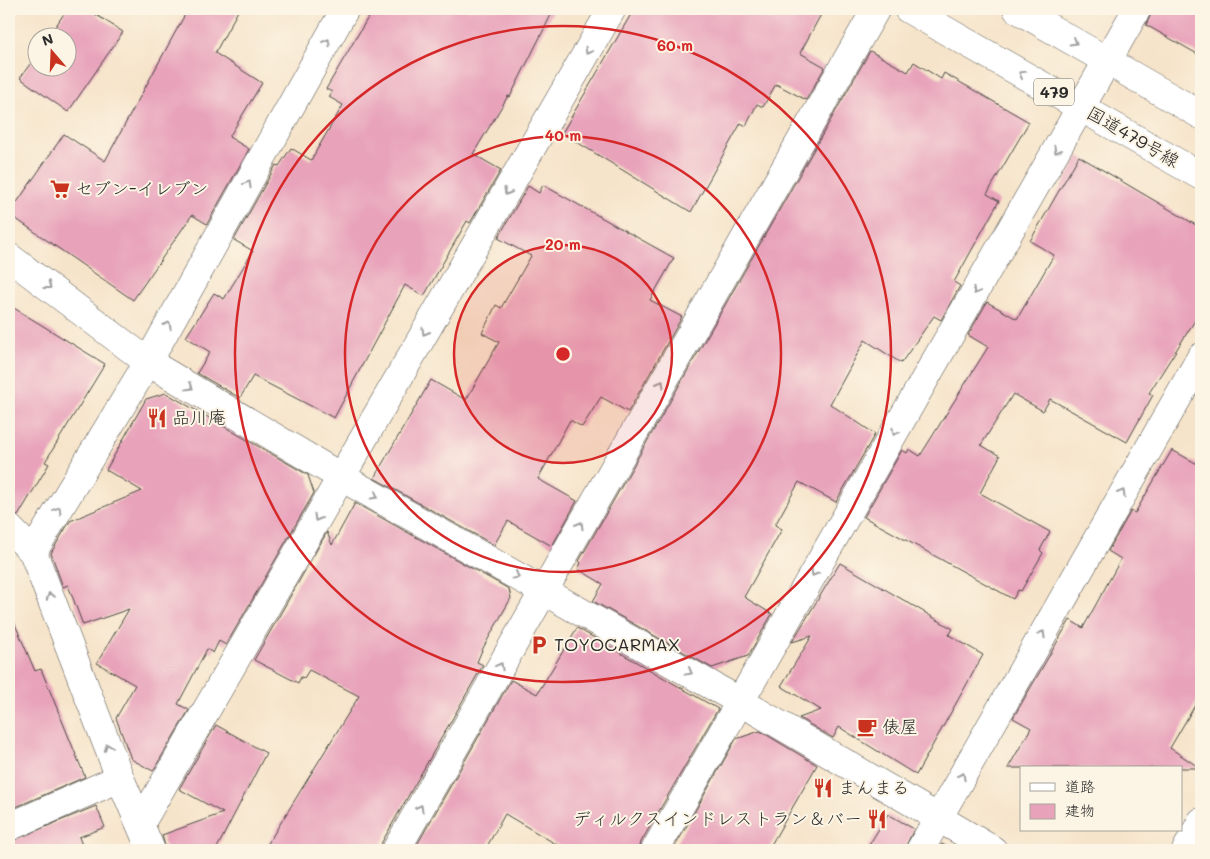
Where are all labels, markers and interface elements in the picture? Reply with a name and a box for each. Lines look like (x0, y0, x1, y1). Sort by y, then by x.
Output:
north arrow (28, 28, 78, 78)
text: N (39, 29, 56, 50)
text: 60 m (657, 35, 693, 55)
one-way arrow (1069, 36, 1078, 46)
one-way arrow (321, 38, 331, 47)
one-way arrow (584, 46, 594, 55)
one-way arrow (1018, 70, 1027, 80)
road number: 479 (1034, 78, 1074, 105)
street label: 国道479号線 (1083, 100, 1184, 172)
text: 40 m (545, 125, 581, 145)
one-way arrow (1053, 144, 1063, 153)
place label: セブン-イレブン (75, 176, 209, 200)
supermarket icon: セブン-イレブン (49, 178, 71, 200)
one-way arrow (241, 180, 251, 189)
one-way arrow (503, 186, 513, 195)
text: 20 m (545, 234, 581, 254)
one-way arrow (42, 280, 52, 289)
one-way arrow (972, 285, 982, 294)
one-way arrow (162, 322, 172, 331)
one-way arrow (421, 327, 431, 336)
centre of rings (554, 345, 572, 363)
one-way arrow (184, 380, 193, 390)
one-way arrow (655, 380, 665, 389)
place label: 品川庵 (172, 405, 226, 429)
restaurant icon: 品川庵 (146, 407, 168, 429)
one-way arrow (891, 426, 901, 435)
one-way arrow (369, 490, 378, 500)
one-way arrow (1116, 490, 1126, 499)
one-way arrow (52, 506, 62, 515)
one-way arrow (314, 513, 324, 522)
one-way arrow (574, 521, 584, 530)
one-way arrow (811, 567, 821, 576)
one-way arrow (511, 570, 520, 580)
one-way arrow (46, 592, 56, 600)
one-way arrow (1036, 631, 1046, 640)
place label: TOYOCARMAX (554, 632, 680, 656)
parking icon: TOYOCARMAX (528, 634, 550, 656)
one-way arrow (494, 663, 504, 672)
one-way arrow (683, 666, 692, 676)
place label: 俵屋 (882, 714, 918, 738)
cafe icon: 俵屋 (856, 716, 878, 738)
one-way arrow (104, 744, 114, 752)
legend (1020, 766, 1182, 832)
one-way arrow (956, 772, 966, 781)
place label: まんまる (838, 775, 910, 799)
text: 道路 (1065, 776, 1095, 796)
restaurant icon: まんまる (812, 777, 834, 799)
text: 建物 (1065, 800, 1095, 820)
one-way arrow (414, 804, 424, 813)
place label: ディルクスインドレストラン＆バー (573, 806, 862, 830)
restaurant icon: ディルクスインドレストラン＆バー (866, 808, 888, 830)

